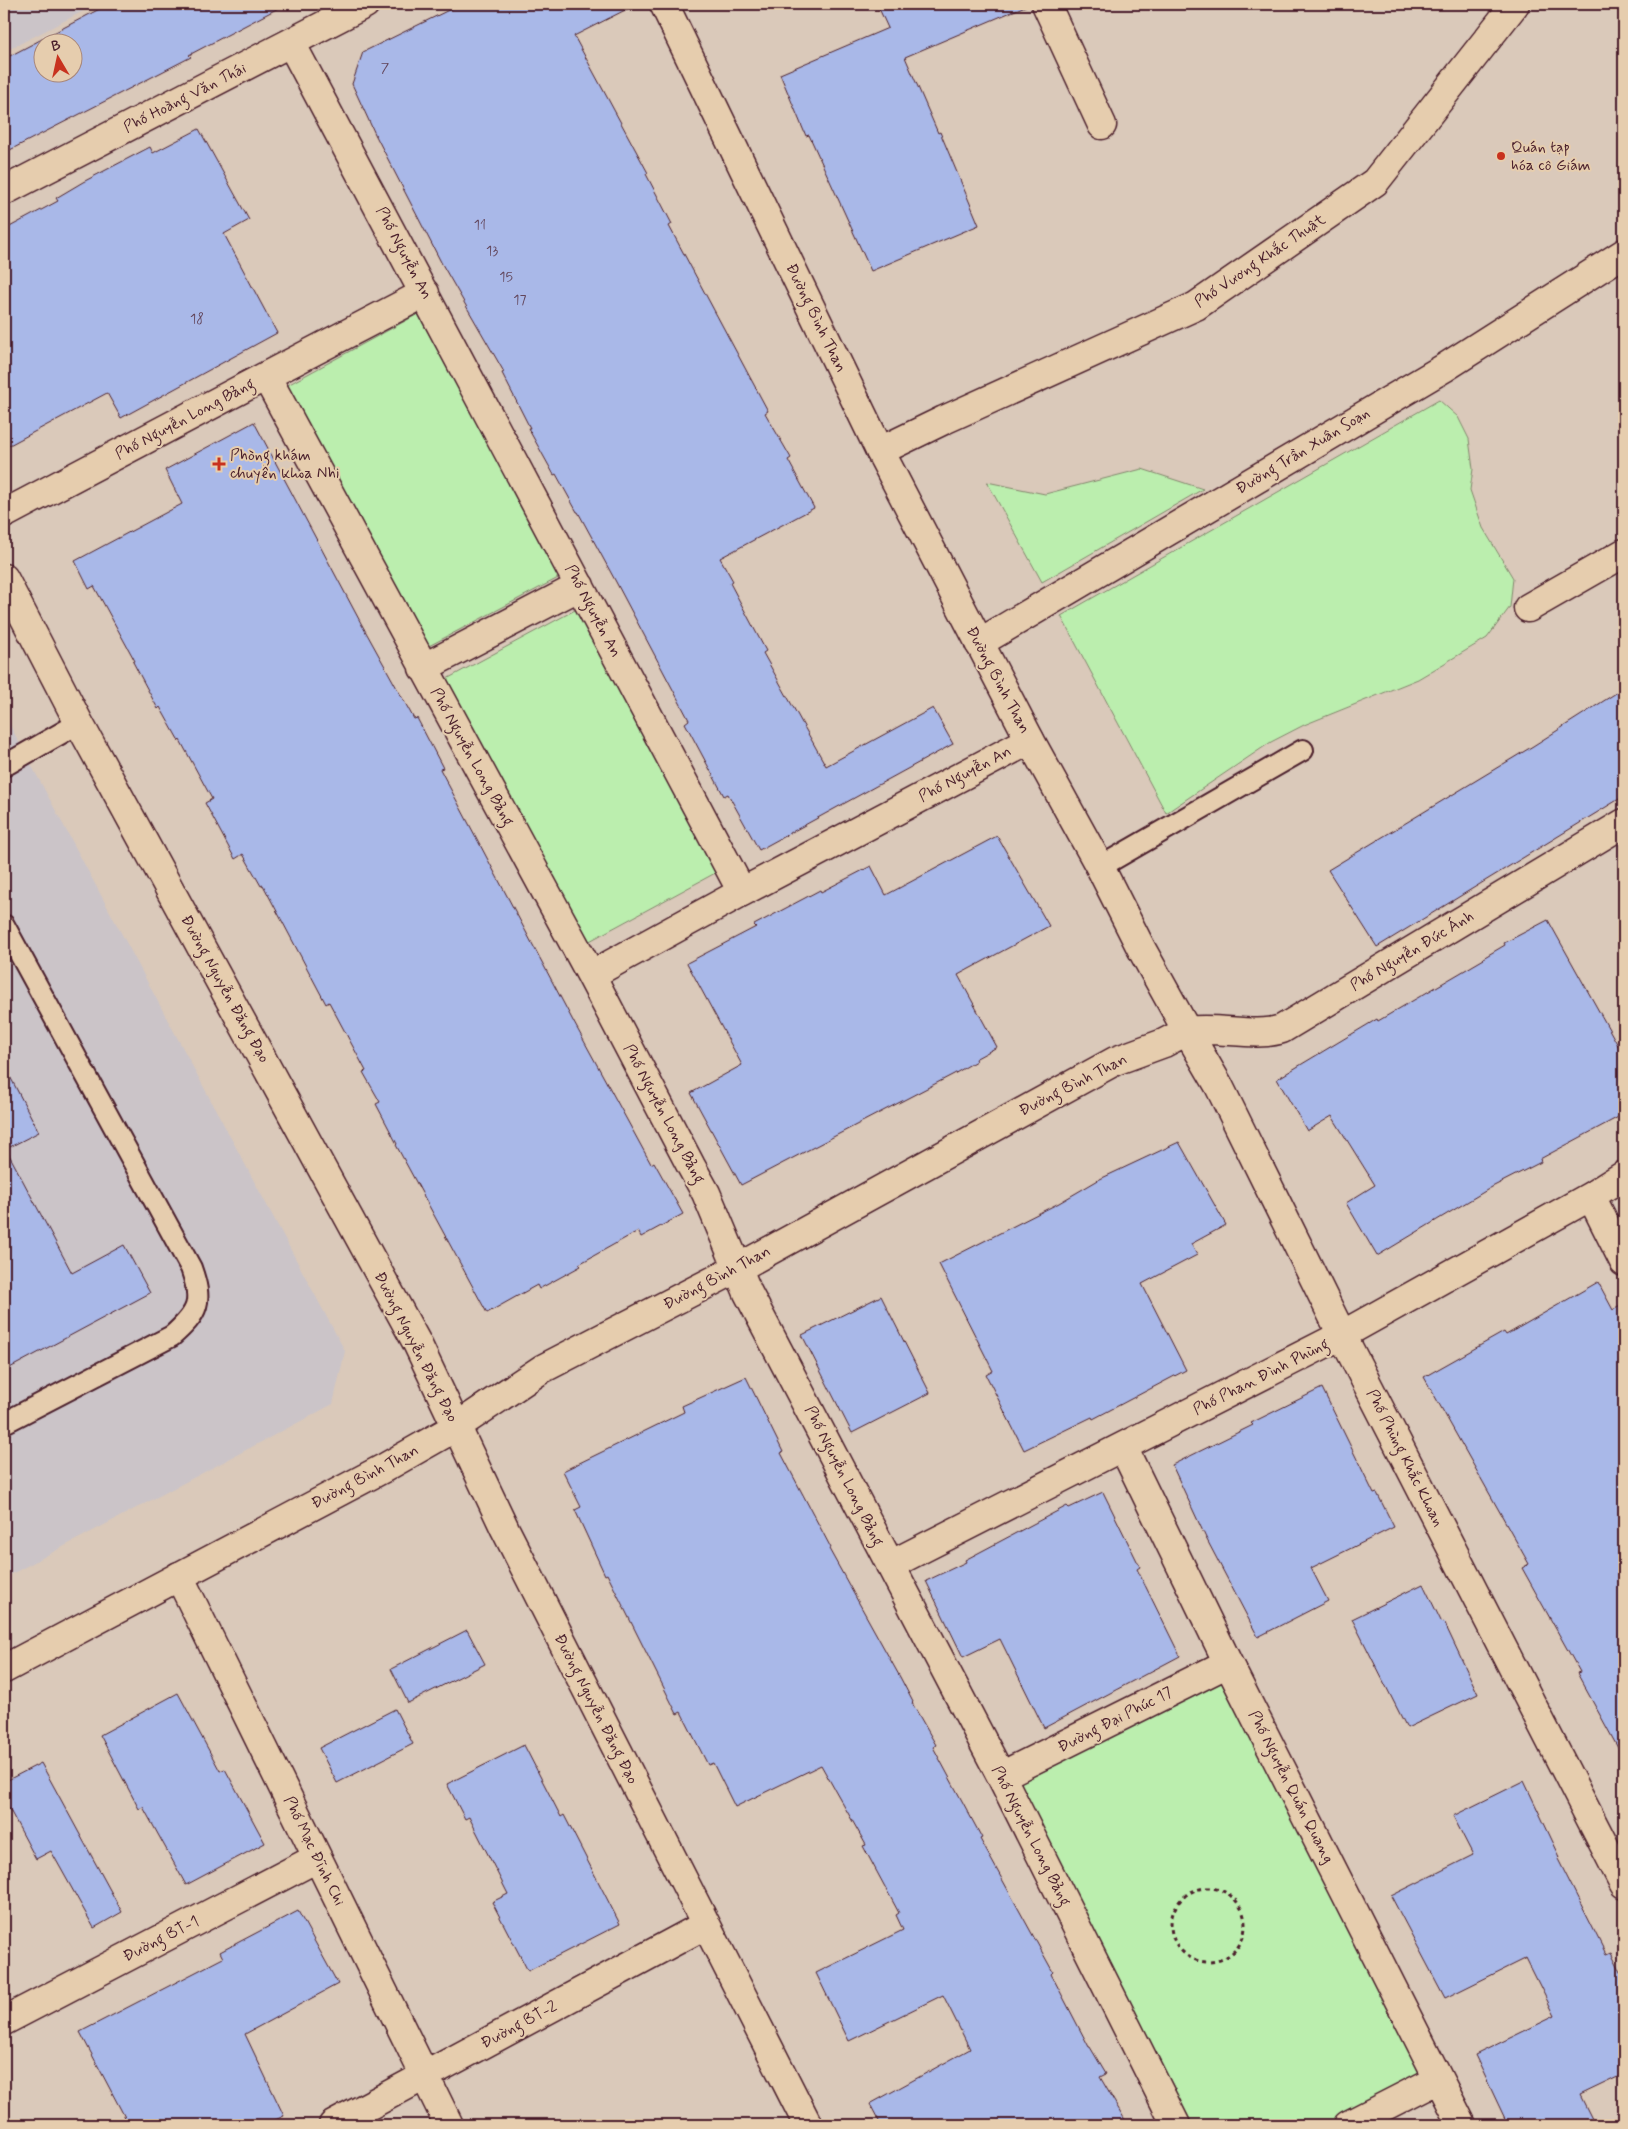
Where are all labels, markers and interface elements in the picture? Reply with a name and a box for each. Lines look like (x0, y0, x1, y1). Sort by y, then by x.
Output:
north arrow (32, 32, 82, 82)
text: B (50, 37, 62, 56)
street label: Phố Hoàng Văn Thái (120, 58, 251, 139)
house number: 7 (381, 59, 390, 77)
place label: Quán tạp hóa cô Giám (1511, 137, 1591, 176)
marker: Quán tạp hóa cô Giám (1495, 150, 1507, 162)
street label: Phố Nguyễn An (370, 203, 437, 303)
street label: Phố Vương Khắc Thuật (1190, 209, 1331, 314)
house number: 11 (474, 216, 486, 234)
house number: 13 (486, 242, 498, 260)
street label: Đường Bình Than (780, 260, 851, 376)
house number: 15 (499, 268, 513, 286)
house number: 17 (513, 291, 527, 309)
house number: 18 (190, 310, 204, 328)
street label: Phố Nguyễn Long Bảng (112, 373, 259, 466)
street label: Đường Trần Xuân Soạn (1232, 403, 1374, 500)
place label: Phòng khám chuyên khoa Nhi (230, 445, 340, 484)
marker: Phòng khám chuyên khoa Nhi (212, 457, 226, 471)
street label: Phố Nguyễn An (559, 561, 626, 661)
street label: Đường Bình Than (960, 623, 1035, 738)
street label: Phố Nguyễn Long Bảng (424, 684, 519, 830)
street label: Phố Nguyễn An (915, 741, 1015, 808)
street label: Phố Nguyễn Đức Ánh (1346, 906, 1478, 997)
street label: Đường Nguyễn Đăng Đạo (175, 911, 275, 1067)
street label: Phố Nguyễn Long Bảng (617, 1041, 710, 1188)
street label: Đường Bình Than (1015, 1049, 1131, 1122)
street label: Đường Bình Than (660, 1241, 775, 1316)
street label: Đường Nguyễn Đăng Đạo (368, 1268, 463, 1426)
street label: Phố Phan Đình Phùng (1189, 1334, 1333, 1421)
street label: Phố Phùng Khắc Khoan (1360, 1386, 1449, 1531)
street label: Phố Nguyễn Long Bảng (799, 1402, 889, 1550)
street label: Đường Bình Than (308, 1440, 423, 1515)
street label: Đường Nguyễn Đăng Đạo (548, 1630, 643, 1788)
street label: Đường Đại Phúc 17 (1054, 1682, 1176, 1759)
street label: Phố Nguyễn Quán Quang (1242, 1707, 1339, 1868)
street label: Phố Nguyễn Long Bảng (986, 1762, 1076, 1910)
street label: Phố Mạc Đĩnh Chi (278, 1793, 350, 1910)
street label: Đường BT-1 (119, 1911, 203, 1968)
street label: Đường BT-2 (477, 1996, 561, 2055)

